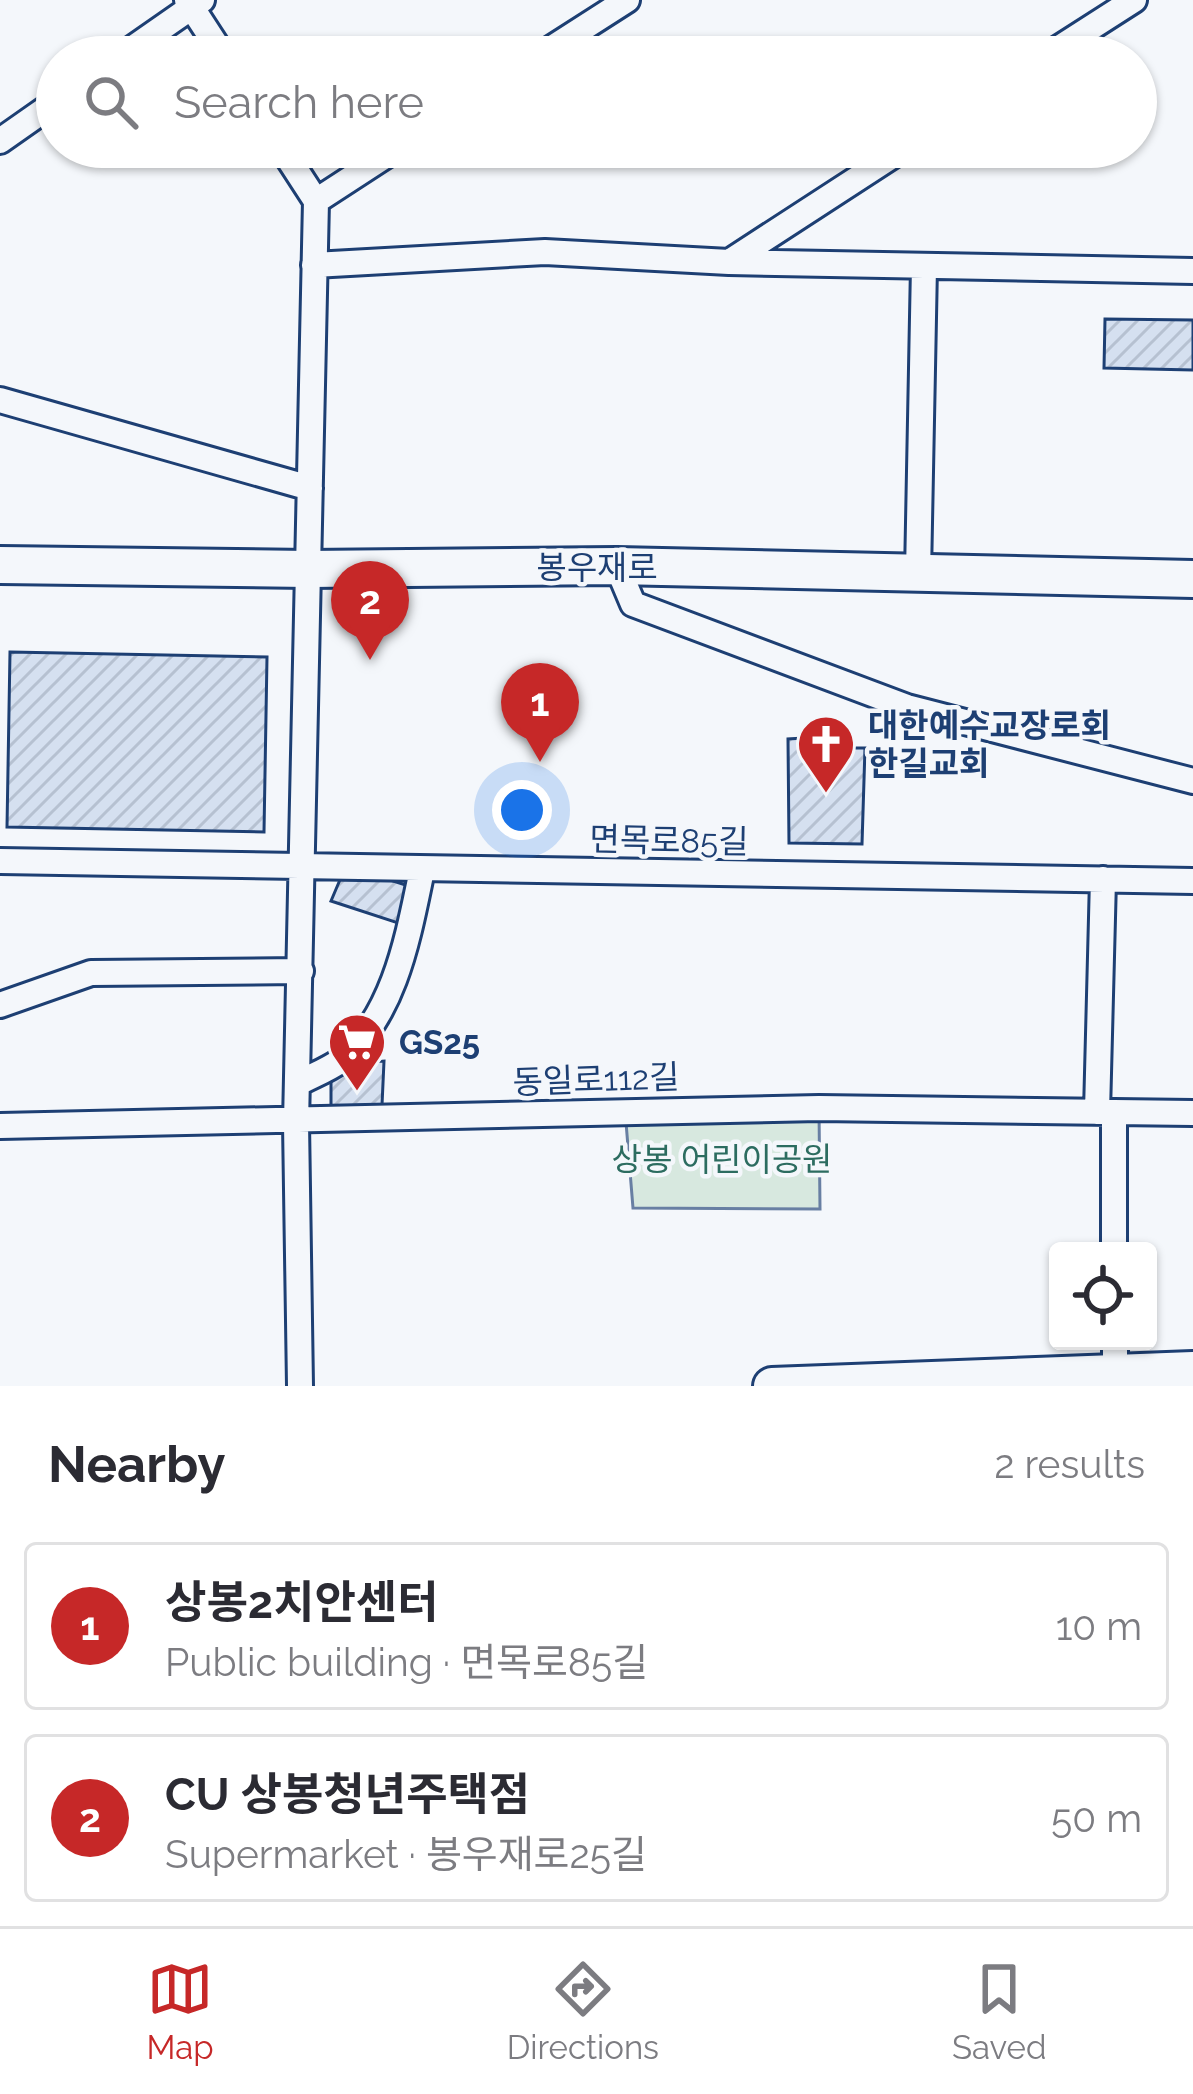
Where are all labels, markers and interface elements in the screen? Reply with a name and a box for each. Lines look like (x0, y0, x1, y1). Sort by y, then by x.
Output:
search box (36, 36, 1157, 168)
icon: search (78, 69, 144, 135)
text: Search here (174, 76, 424, 129)
street label: 봉우재로 (536, 548, 658, 587)
pin: 2 (331, 561, 409, 660)
pin: 1 (501, 663, 579, 762)
place label: 대한예수교장로회 한길교회 (868, 706, 1111, 783)
church icon: 대한예수교장로회 한길교회 (795, 713, 857, 795)
your location (492, 780, 552, 840)
street label: 면목로85길 (589, 820, 749, 861)
supermarket icon: GS25 (326, 1011, 388, 1093)
place label: GS25 (399, 1023, 480, 1062)
street label: 동일로112길 (512, 1057, 680, 1102)
park label: 상봉 어린이공원 (612, 1140, 832, 1179)
map controls (1049, 1242, 1157, 1350)
button: locate (1049, 1242, 1157, 1350)
text: Nearby (48, 1434, 225, 1494)
text: 2 results (994, 1441, 1145, 1487)
text: 상봉2치안센터 (165, 1576, 439, 1629)
text: 1 (80, 1603, 100, 1649)
text: 10 m (1056, 1603, 1142, 1649)
text: Public building · 면목로85길 (165, 1639, 648, 1685)
text: CU 상봉청년주택점 (165, 1768, 530, 1821)
text: 2 (79, 1795, 101, 1841)
text: 50 m (1051, 1795, 1142, 1841)
text: Supermarket · 봉우재로25길 (165, 1831, 647, 1877)
tab: Map (147, 1956, 214, 2067)
tab: Directions (507, 1956, 659, 2067)
tab: Saved (952, 1956, 1046, 2067)

